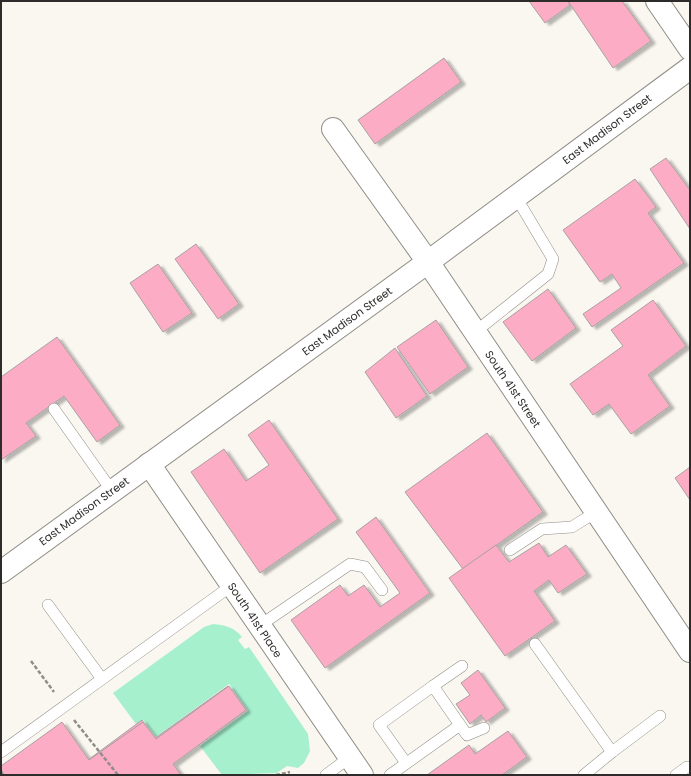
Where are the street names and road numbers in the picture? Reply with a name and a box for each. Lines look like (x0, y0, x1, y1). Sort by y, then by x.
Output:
street label: East Madison Street (559, 90, 655, 168)
street label: East Madison Street (299, 283, 395, 359)
street label: South 41st Street (481, 347, 545, 431)
street label: East Madison Street (36, 473, 132, 549)
street label: South 41st Place (224, 579, 286, 661)

